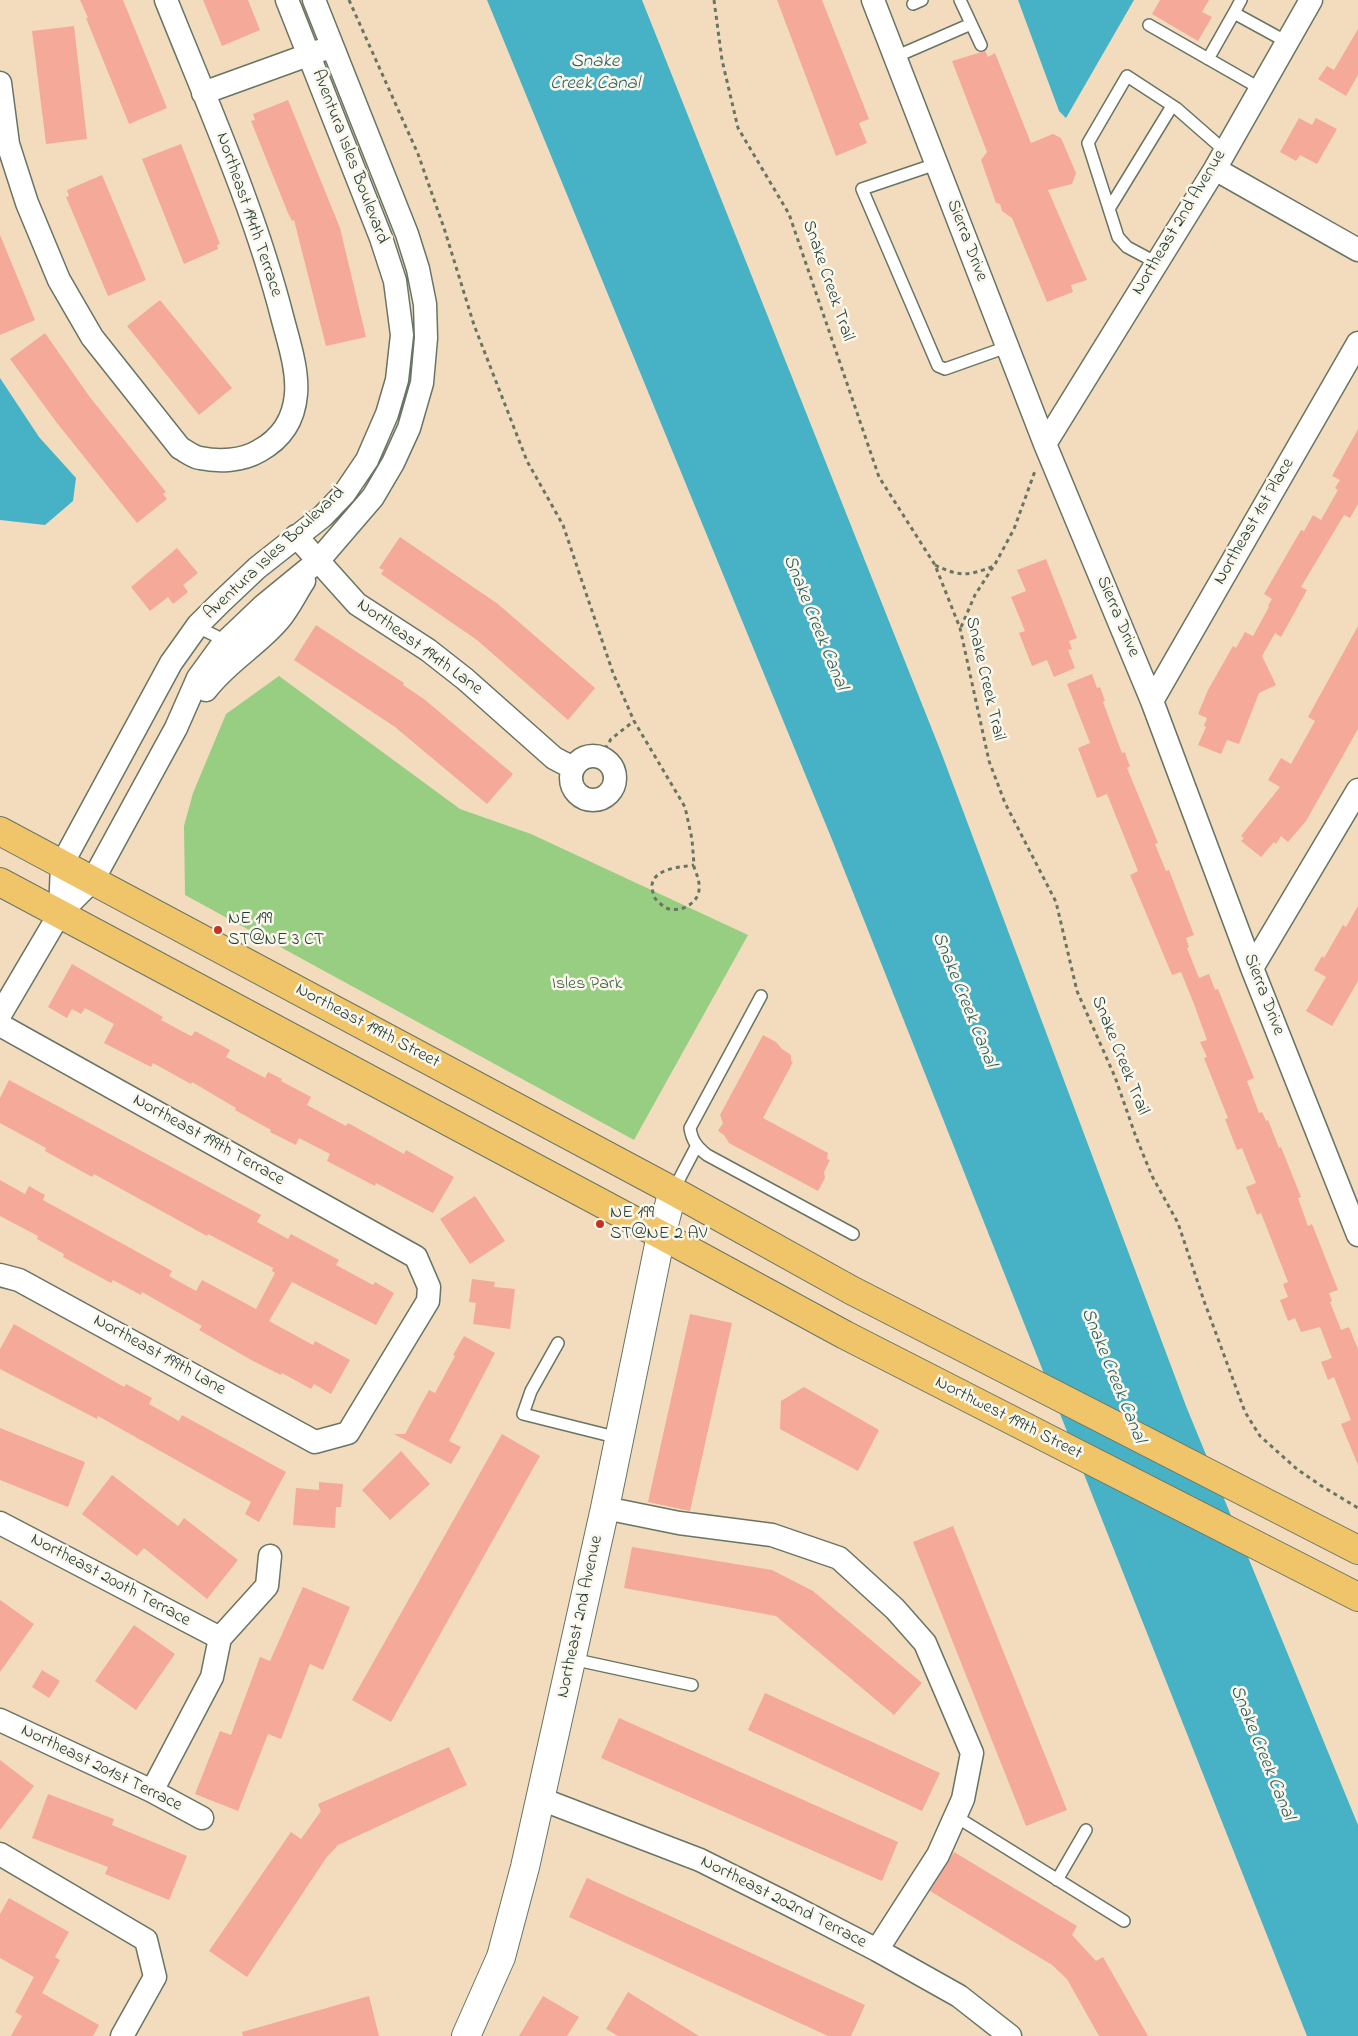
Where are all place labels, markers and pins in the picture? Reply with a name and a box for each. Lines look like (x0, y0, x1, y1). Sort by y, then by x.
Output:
place label: NE 199 ST@NE 3 CT (228, 909, 324, 952)
marker: NE 199 ST@NE 3 CT (212, 924, 224, 936)
place label: NE 199 ST@NE 2 AV (610, 1203, 707, 1246)
marker: NE 199 ST@NE 2 AV (594, 1218, 606, 1230)

